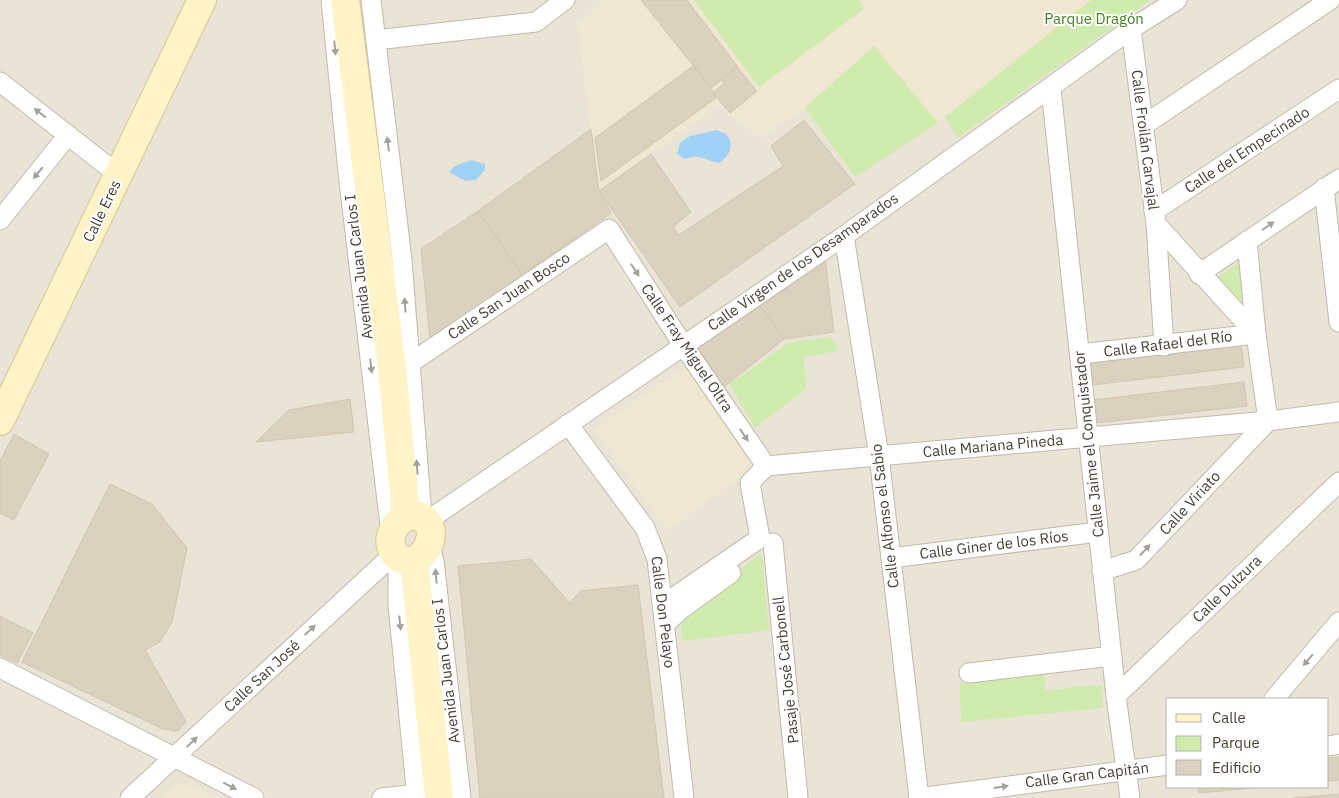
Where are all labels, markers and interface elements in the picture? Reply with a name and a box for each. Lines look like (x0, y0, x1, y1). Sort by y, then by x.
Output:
park label: Parque Dragón (1044, 9, 1144, 28)
one-way arrow (331, 41, 339, 57)
street label: Calle Froilán Carvajal (1127, 69, 1164, 211)
street label: Calle del Empecinado (1181, 102, 1313, 197)
one-way arrow (33, 108, 47, 118)
one-way arrow (384, 135, 392, 151)
one-way arrow (32, 166, 43, 179)
street label: Calle Eres (78, 177, 125, 245)
street label: Calle Virgen de los Desamparados (704, 188, 902, 335)
street label: Avenida Juan Carlos I (340, 194, 377, 341)
one-way arrow (1262, 221, 1275, 231)
street label: Calle San Juan Bosco (444, 248, 574, 344)
one-way arrow (630, 264, 640, 277)
street label: Calle Fray Miguel Oltra (637, 280, 738, 416)
one-way arrow (401, 297, 409, 313)
street label: Calle Rafael del Río (1102, 326, 1233, 361)
street label: Calle Jaime el Conquistador (1069, 349, 1108, 538)
one-way arrow (367, 359, 375, 375)
one-way arrow (739, 428, 749, 442)
street label: Calle Mariana Pineda (922, 430, 1064, 461)
street label: Calle Alfonso el Sabio (866, 443, 903, 589)
one-way arrow (413, 459, 421, 475)
street label: Calle Viriato (1155, 467, 1224, 539)
street label: Calle Giner de los Ríos (918, 526, 1070, 563)
one-way arrow (1139, 545, 1151, 557)
street label: Calle Dulzura (1188, 551, 1265, 626)
street label: Calle Don Pelayo (647, 555, 680, 669)
one-way arrow (431, 567, 439, 583)
street label: Pasaje José Carbonell (768, 596, 803, 744)
street label: Avenida Juan Carlos I (427, 598, 464, 745)
one-way arrow (396, 615, 404, 631)
one-way arrow (304, 624, 316, 636)
street label: Calle San José (220, 635, 304, 716)
one-way arrow (1302, 653, 1313, 666)
legend (1166, 698, 1329, 788)
text: Calle (1212, 708, 1246, 727)
text: Parque (1212, 733, 1260, 752)
one-way arrow (185, 736, 197, 748)
street label: Calle Gran Capitán (1024, 757, 1150, 792)
text: Edificio (1212, 758, 1261, 777)
one-way arrow (223, 782, 237, 790)
one-way arrow (993, 782, 1009, 790)

